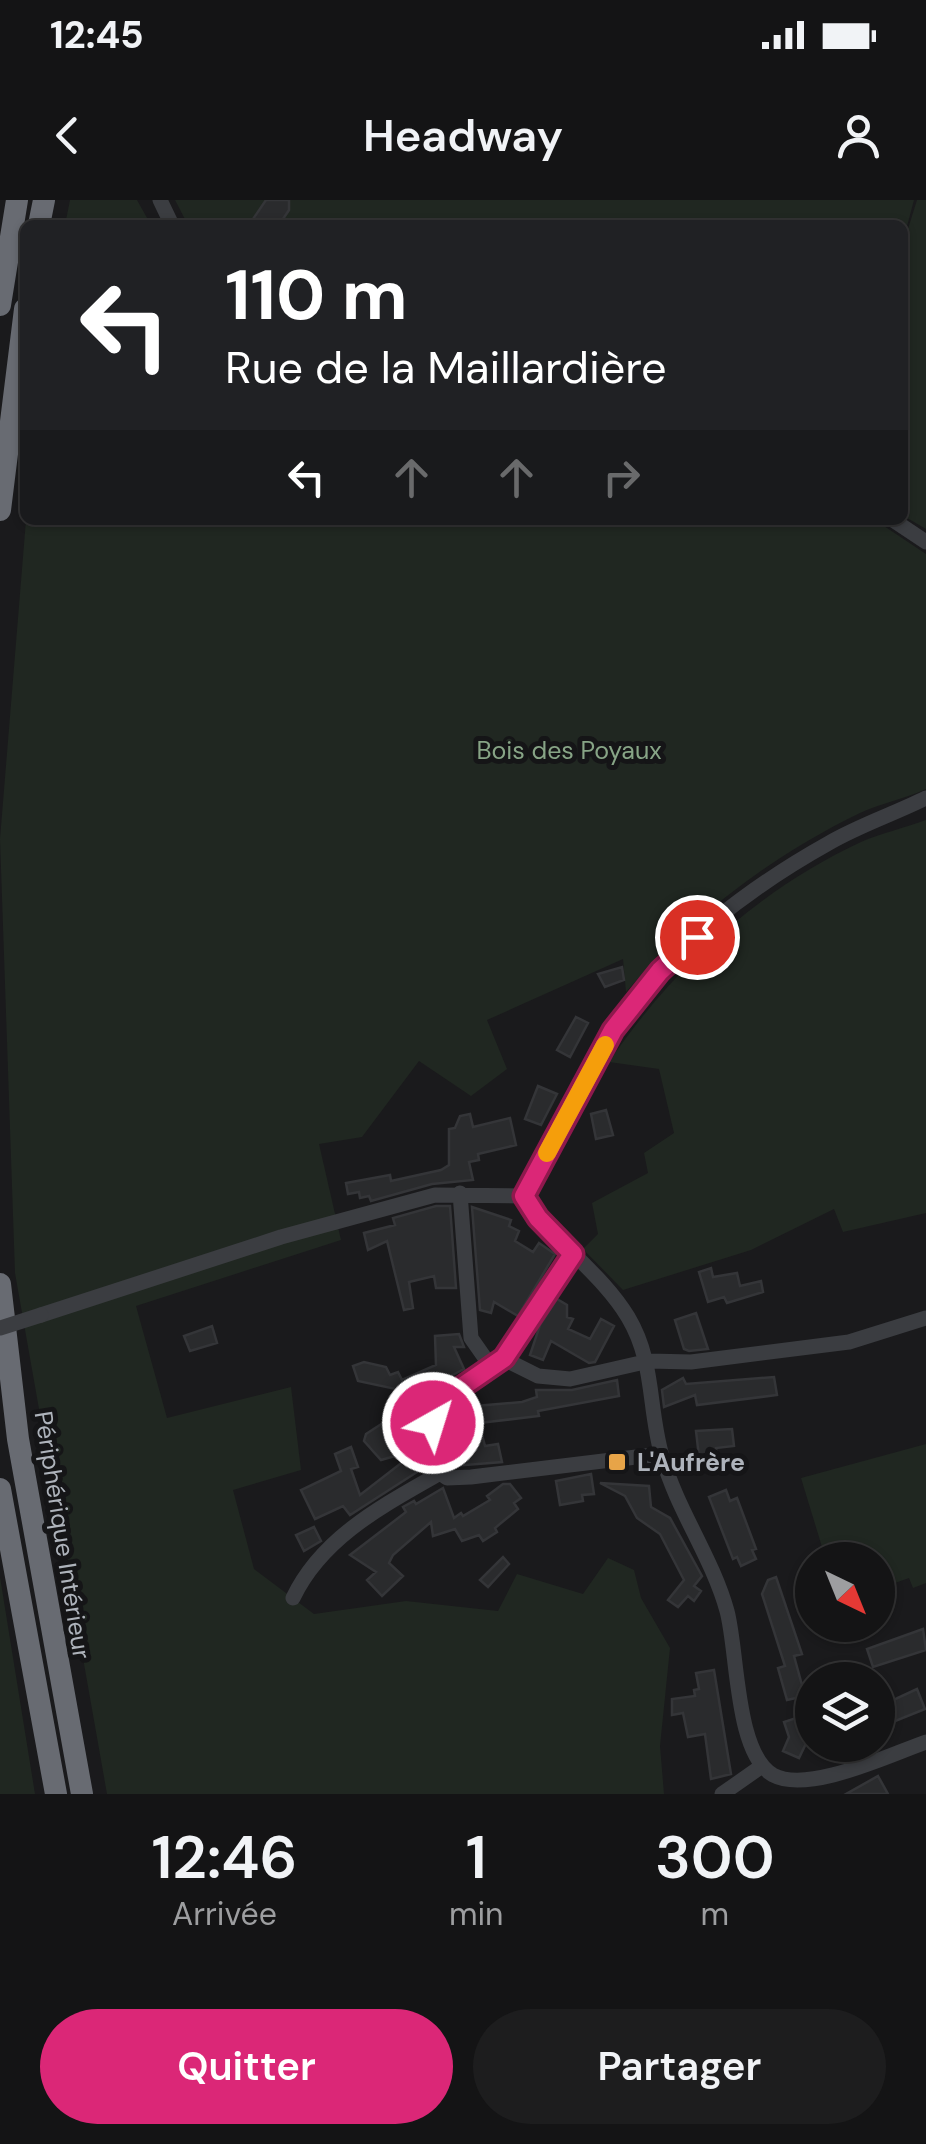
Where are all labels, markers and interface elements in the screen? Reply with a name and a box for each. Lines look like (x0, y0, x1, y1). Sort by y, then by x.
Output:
text: 12:45 (50, 10, 144, 60)
text: Headway (363, 106, 563, 165)
icon: back (40, 108, 95, 163)
icon: person (831, 108, 886, 163)
text: 110 m (225, 250, 408, 341)
icon: left (60, 260, 190, 390)
text: Rue de la Maillardière (225, 338, 667, 397)
icon: left (279, 450, 334, 505)
icon: ahead (384, 450, 439, 505)
icon: ahead (489, 450, 544, 505)
icon: right (594, 450, 649, 505)
park label: Bois des Poyaux (476, 734, 662, 767)
pin (655, 895, 740, 980)
icon: arrive (670, 910, 725, 965)
position arrow (381, 1371, 485, 1475)
street label: Périphérique Intérieur (27, 1409, 98, 1661)
place label: L'Aufrère (637, 1446, 745, 1479)
marker: L'Aufrère (606, 1451, 628, 1473)
north arrow (795, 1542, 895, 1642)
map controls (795, 1542, 895, 1762)
button: layers (795, 1662, 895, 1762)
text: 12:46 (151, 1818, 298, 1897)
text: 1 (466, 1818, 487, 1897)
text: 300 (655, 1818, 775, 1897)
text: Arrivée (172, 1893, 277, 1935)
text: min (449, 1893, 503, 1935)
text: m (700, 1893, 729, 1935)
button: Quitter (40, 2009, 453, 2124)
button: Partager (473, 2009, 886, 2124)

